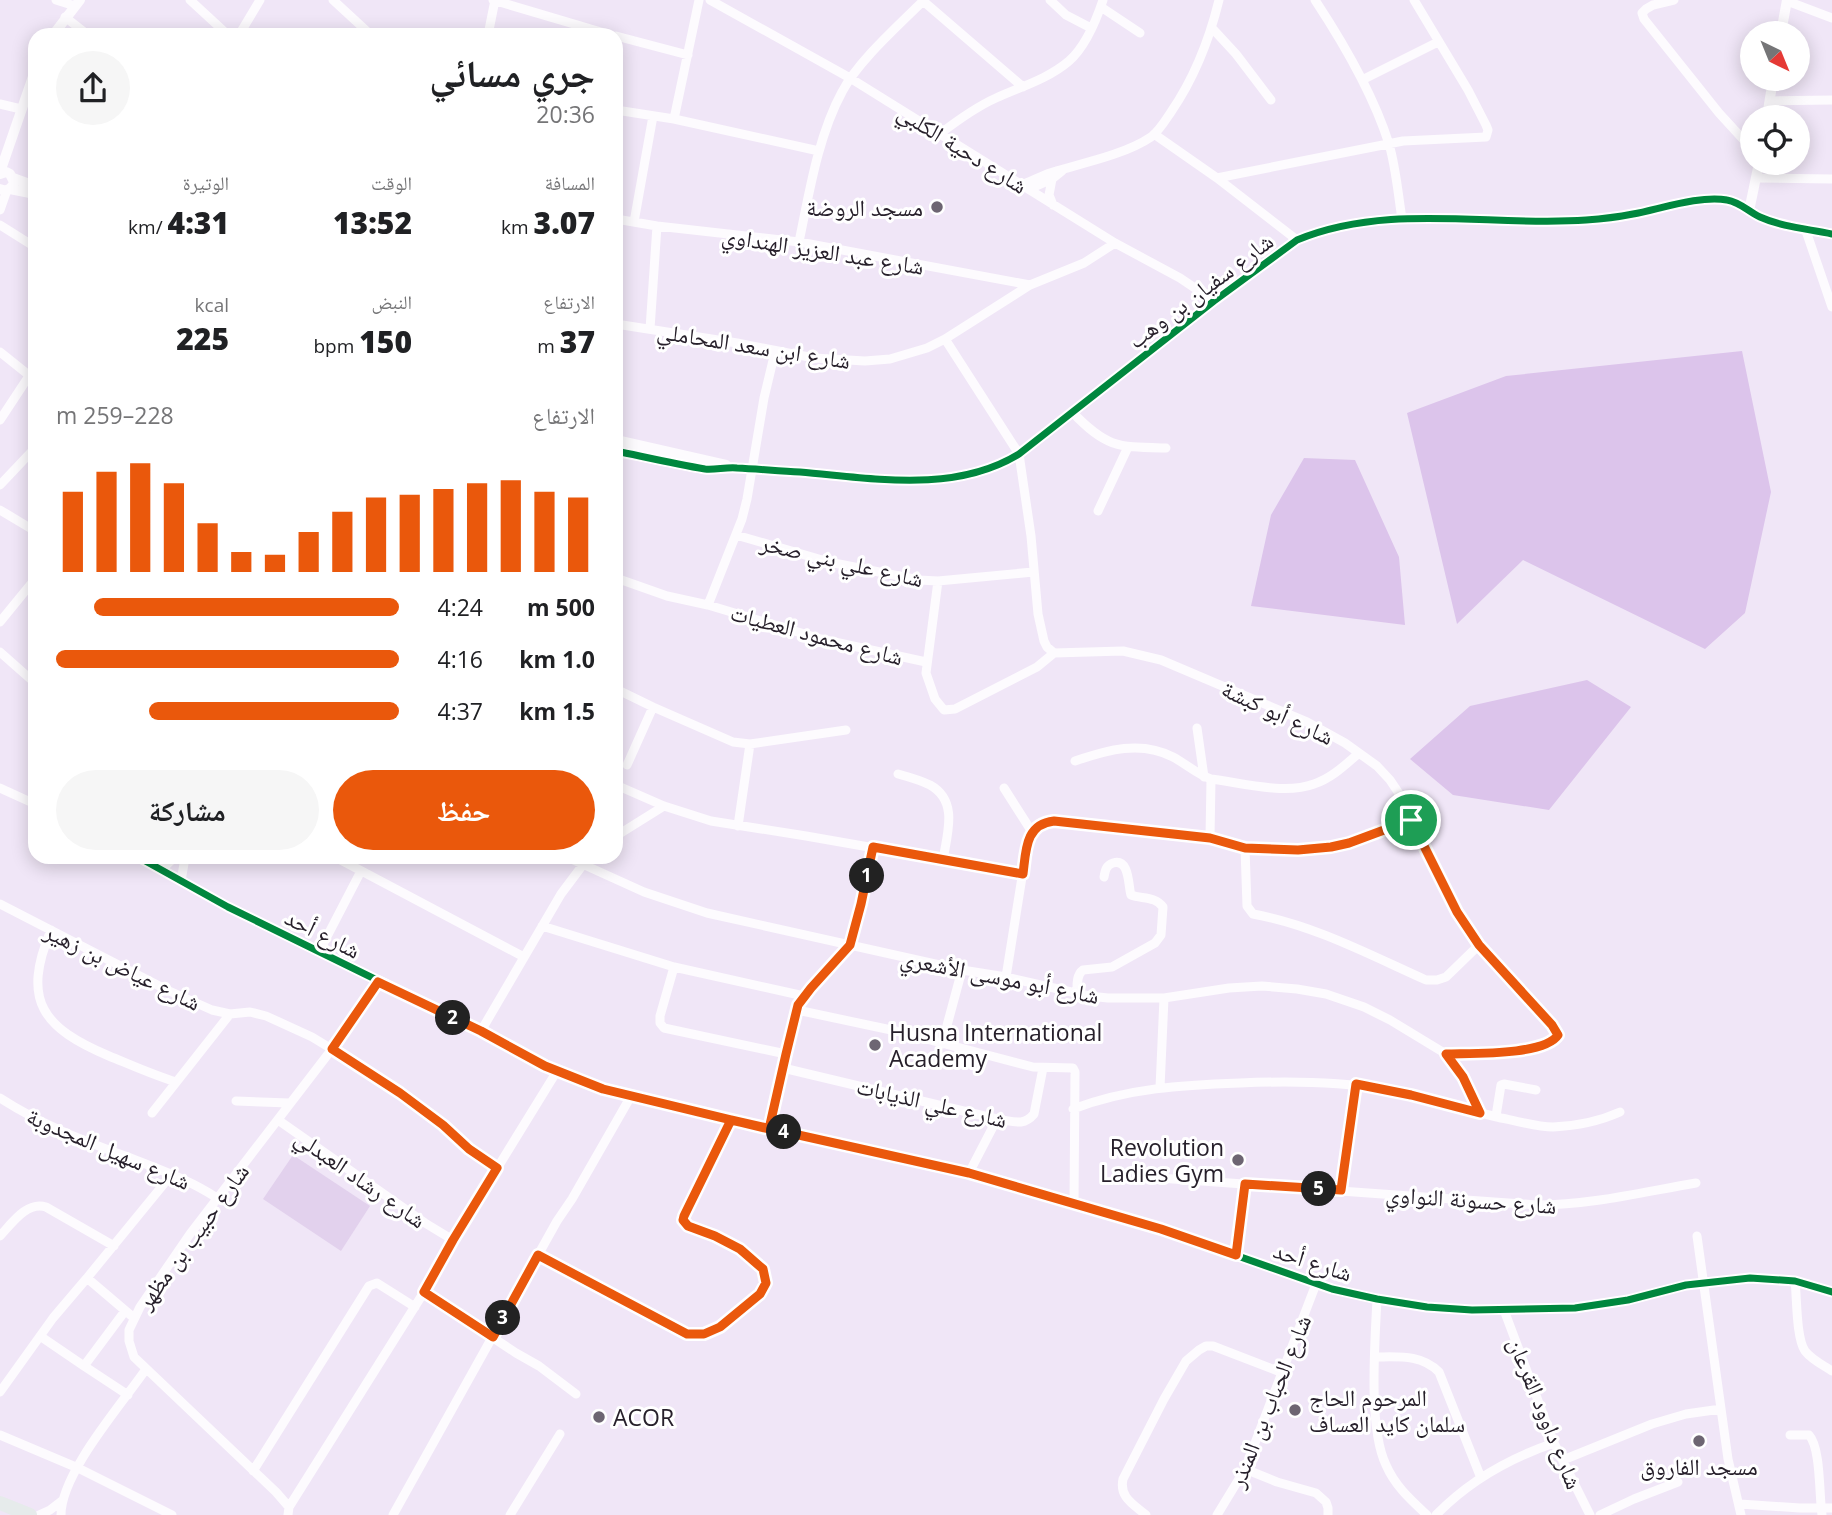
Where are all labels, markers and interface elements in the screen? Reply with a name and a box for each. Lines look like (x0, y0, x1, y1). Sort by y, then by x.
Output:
north arrow (1740, 21, 1810, 91)
map controls (1740, 21, 1810, 175)
text: جري مسائي (429, 46, 595, 98)
button: share (56, 51, 130, 125)
street label: شارع دحية الكلبي (890, 95, 1034, 204)
text: 20:36 (536, 98, 595, 130)
button: locate (1740, 105, 1810, 175)
text: الوتيرة (183, 170, 229, 196)
text: الوقت (371, 170, 412, 196)
text: المسافة (545, 170, 595, 196)
place label: مسجد الروضة (806, 191, 923, 223)
marker: مسجد الروضة (929, 199, 945, 215)
text: 4:31 (168, 202, 229, 243)
text: 13:52 (333, 202, 412, 243)
text: 3.07 (534, 202, 595, 243)
text: /km (128, 214, 168, 240)
text: km (501, 214, 534, 240)
street label: شارع عبد العزيز الهنداوي (719, 218, 926, 286)
street label: شارع سفيان بن وهب (1121, 225, 1279, 355)
text: النبض (371, 289, 412, 315)
text: الارتفاع (543, 289, 595, 315)
text: kcal (195, 292, 229, 318)
street label: شارع ابن سعد المحاملي (654, 314, 853, 380)
text: 225 (176, 318, 229, 359)
text: 150 (359, 321, 412, 362)
text: 37 (560, 321, 595, 362)
text: bpm (313, 333, 359, 359)
text: m (537, 333, 560, 359)
text: 228–259 m (56, 399, 174, 431)
text: الارتفاع (532, 399, 595, 431)
street label: شارع علي بني صخر (756, 525, 927, 598)
text: 4:24 (438, 591, 483, 623)
text: 500 m (527, 591, 595, 623)
street label: شارع محمود العطيات (727, 596, 907, 672)
text: 4:16 (438, 643, 483, 675)
text: 1.0 km (519, 643, 595, 675)
street label: شارع أبو كبشة (1217, 672, 1339, 752)
text: 4:37 (438, 695, 483, 727)
text: 1.5 km (519, 695, 595, 727)
button: مشاركة (56, 770, 319, 850)
button: حفظ (333, 770, 595, 850)
pin (1381, 790, 1441, 850)
icon: arrive (1392, 801, 1430, 839)
pin: 1 (850, 858, 884, 894)
text: 1 (861, 862, 872, 888)
street label: شارع أحد (280, 900, 366, 966)
street label: شارع عياض بن زهير (38, 914, 207, 1018)
street label: شارع أبو موسى الأشعري (897, 941, 1102, 1015)
pin: 2 (435, 1000, 470, 1036)
text: 2 (447, 1004, 458, 1030)
place label: Husna International Academy (889, 1016, 1102, 1074)
marker: Husna International Academy (867, 1037, 883, 1053)
street label: شارع علي الذيابات (853, 1069, 1010, 1139)
street label: شارع سهيل المجدوبة (22, 1099, 196, 1197)
pin: 4 (766, 1114, 802, 1150)
text: 4 (778, 1118, 789, 1144)
street label: شارع رشاد العبدلي (287, 1121, 433, 1238)
place label: Revolution Ladies Gym (1100, 1131, 1224, 1189)
marker: Revolution Ladies Gym (1230, 1152, 1246, 1168)
street label: شارع حبيب بن مظهر (128, 1157, 256, 1316)
pin: 5 (1302, 1172, 1336, 1206)
text: 5 (1313, 1175, 1324, 1201)
street label: شارع حسونة النواوي (1384, 1177, 1558, 1225)
street label: شارع أحد (1270, 1233, 1356, 1289)
pin: 3 (486, 1300, 520, 1336)
text: 3 (497, 1304, 508, 1330)
street label: شارع الحباب بن المنذر (1219, 1310, 1318, 1493)
street label: شارع داوود القرعان (1501, 1332, 1591, 1494)
place label: المرحوم الحاج سلمان كايد العساف (1309, 1381, 1465, 1439)
place label: ACOR (613, 1401, 674, 1433)
marker: المرحوم الحاج سلمان كايد العساف (1287, 1402, 1303, 1418)
marker: ACOR (591, 1409, 607, 1425)
marker: مسجد الفاروق (1691, 1433, 1707, 1449)
place label: مسجد الفاروق (1640, 1450, 1758, 1482)

